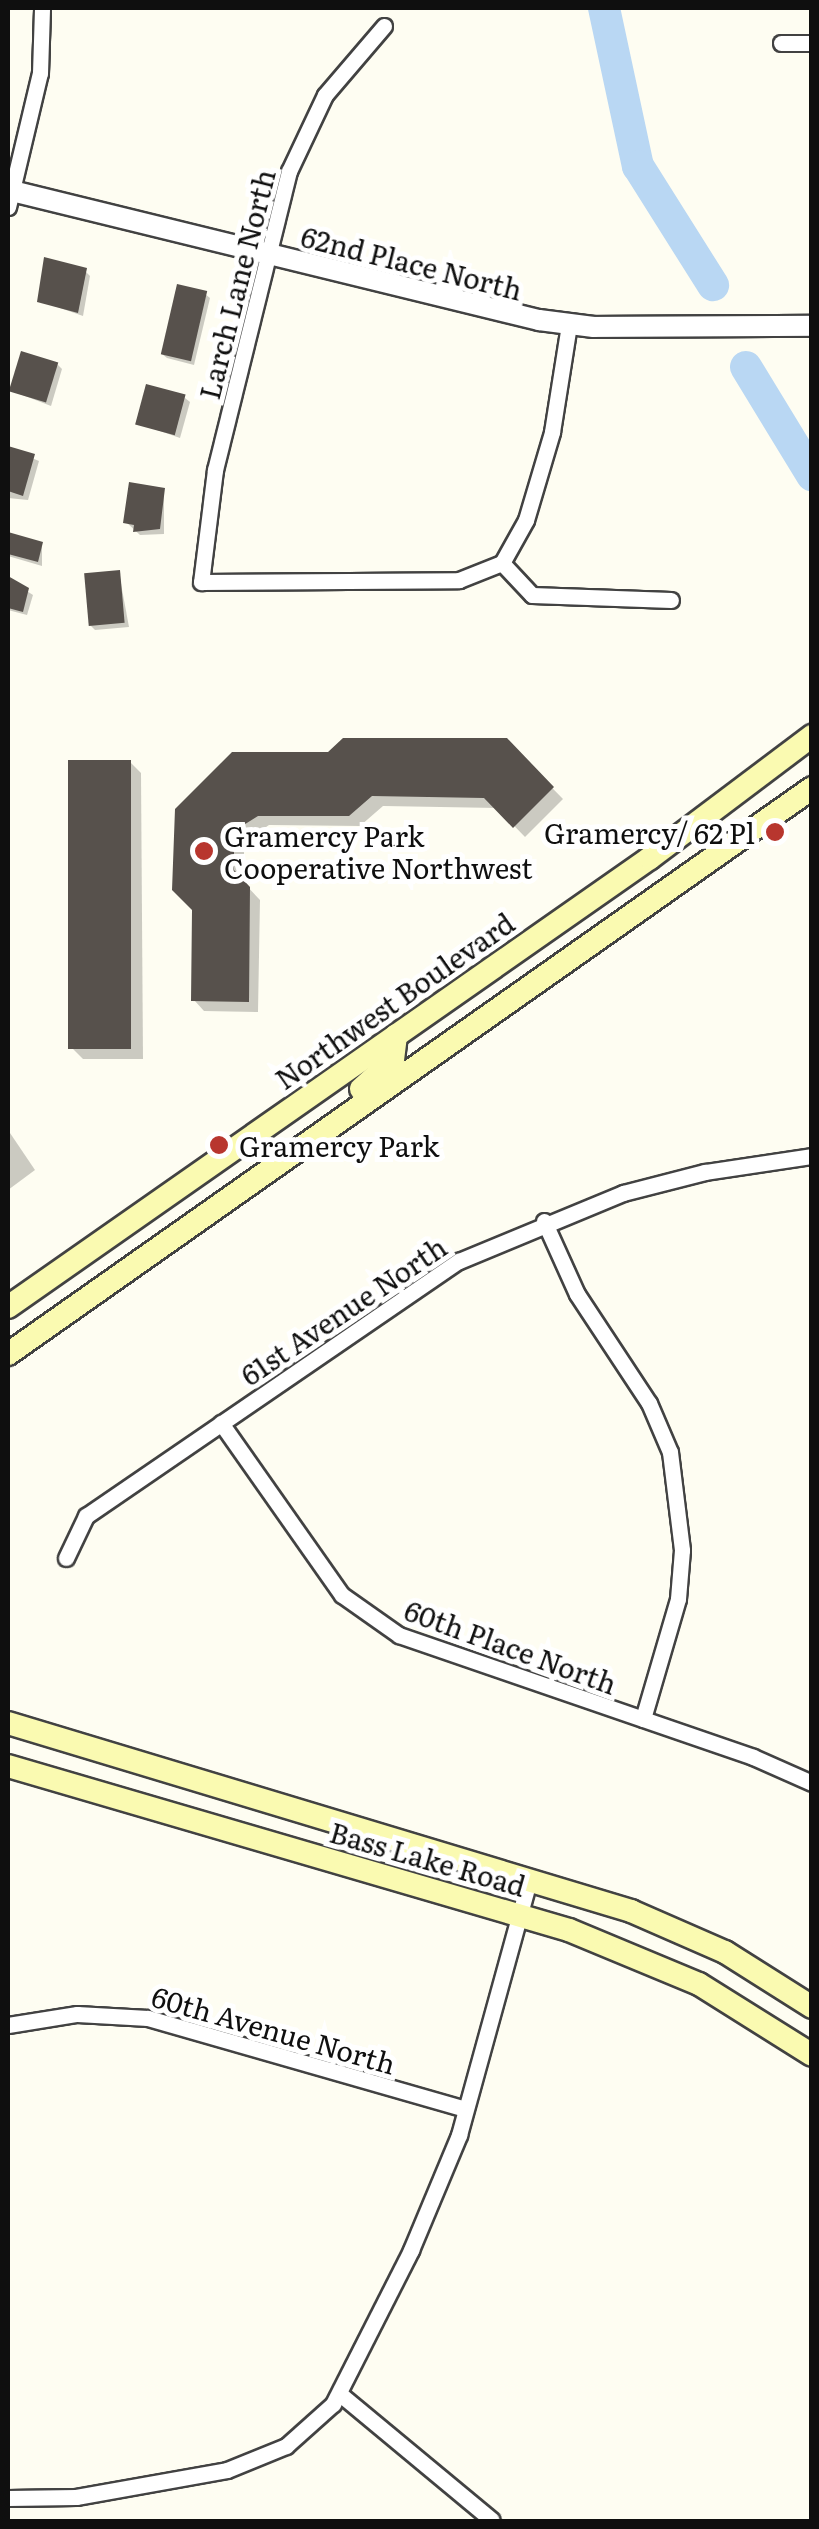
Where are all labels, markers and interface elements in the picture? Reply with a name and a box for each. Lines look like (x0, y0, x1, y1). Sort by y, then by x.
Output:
street label: Larch Lane North (191, 166, 281, 402)
street label: 62nd Place North (298, 218, 526, 306)
place label: Gramercy/ 62 Pl (544, 815, 755, 849)
place label: Gramercy Park Cooperative Northwest (224, 818, 533, 884)
marker: Gramercy/ 62 Pl (764, 821, 786, 843)
marker: Gramercy Park Cooperative Northwest (193, 840, 215, 862)
street label: Northwest Boulevard (268, 905, 520, 1095)
place label: Gramercy Park (239, 1128, 439, 1162)
marker: Gramercy Park (208, 1134, 230, 1156)
street label: 61st Avenue North (234, 1229, 452, 1391)
street label: 60th Place North (400, 1592, 622, 1700)
street label: Bass Lake Road (326, 1814, 530, 1902)
street label: 60th Avenue North (148, 1978, 400, 2080)

